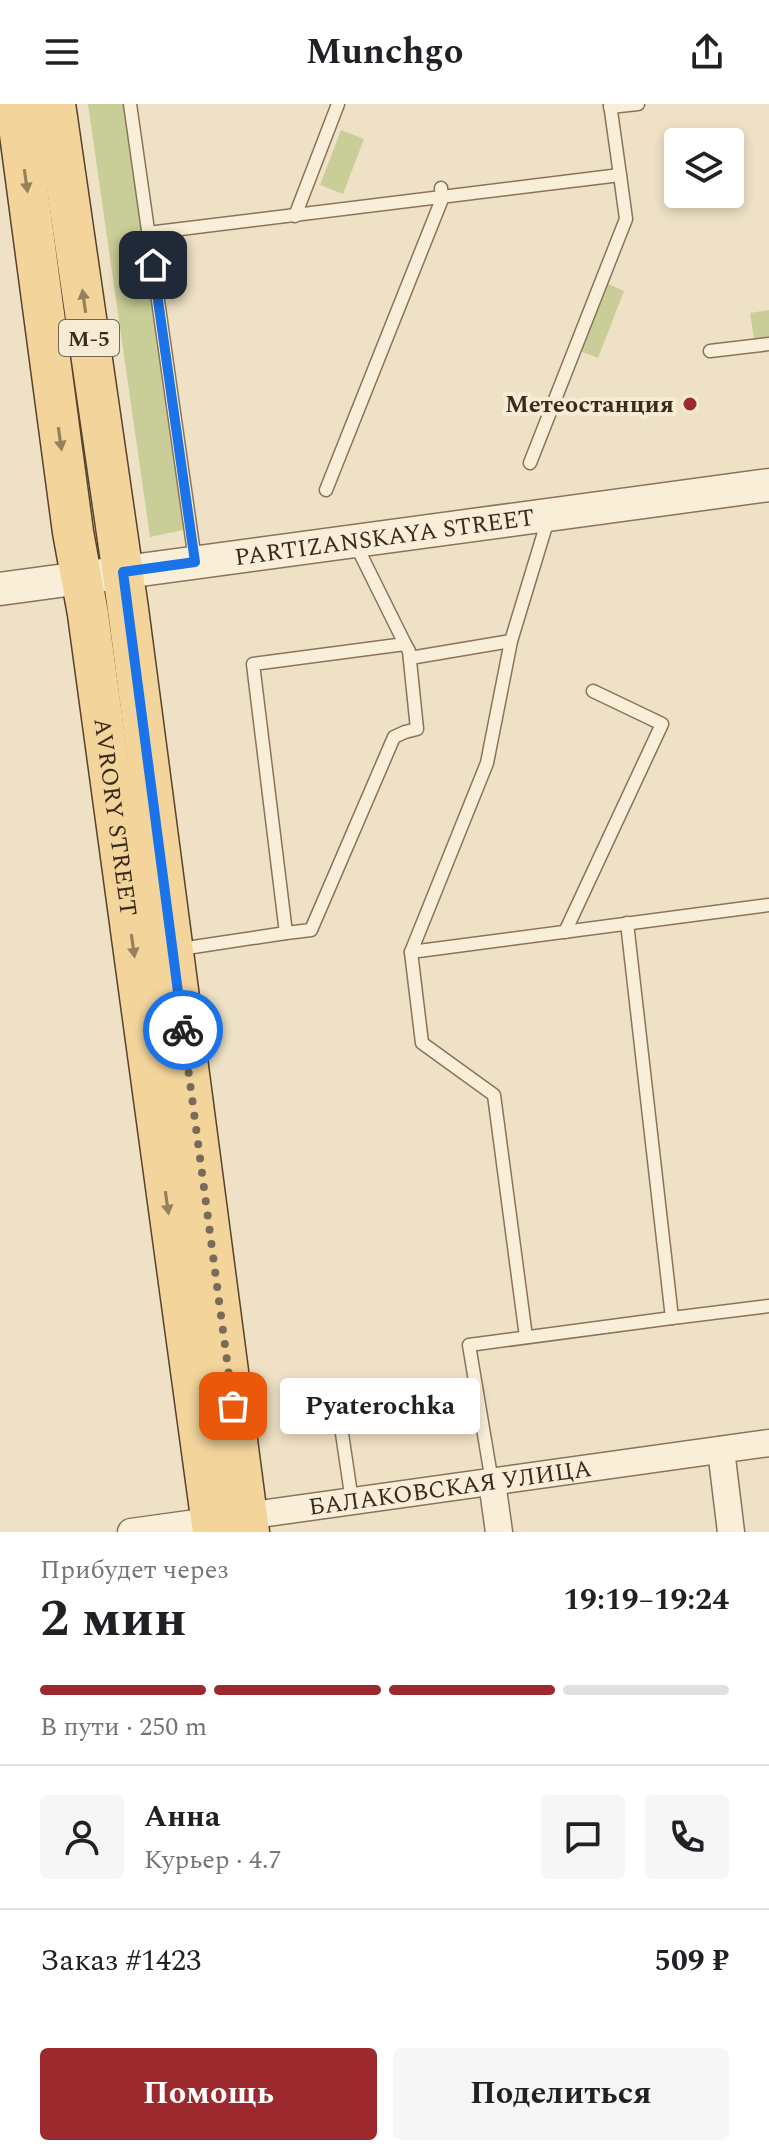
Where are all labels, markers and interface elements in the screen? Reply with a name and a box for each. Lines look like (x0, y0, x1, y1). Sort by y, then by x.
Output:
text: Munchgo (306, 25, 463, 80)
icon: menu (40, 30, 84, 74)
icon: share (685, 30, 729, 74)
map controls (664, 128, 744, 208)
button: layers (664, 128, 744, 208)
one-way arrow (20, 169, 33, 194)
pin (119, 231, 187, 299)
icon: home (131, 243, 175, 287)
one-way arrow (77, 288, 90, 313)
road number: М-5 (59, 320, 119, 356)
place label: Метеостанция (505, 387, 674, 423)
marker: Метеостанция (681, 395, 699, 413)
one-way arrow (54, 427, 67, 452)
street label: PARTIZANSKAYA STREET (232, 500, 537, 576)
street label: AVRORY STREET (83, 716, 146, 919)
one-way arrow (126, 934, 139, 959)
courier (143, 990, 223, 1070)
icon: bike (161, 1008, 205, 1052)
one-way arrow (161, 1191, 174, 1216)
pin (199, 1372, 267, 1440)
callout: Pyaterochka (281, 1378, 481, 1434)
icon: bag (211, 1384, 255, 1428)
text: Pyaterochka (305, 1386, 455, 1426)
street label: БАЛАКОВСКАЯ УЛИЦА (306, 1451, 594, 1526)
text: Прибудет через (40, 1550, 229, 1590)
text: 19:19–19:24 (563, 1577, 729, 1623)
text: 2 мин (40, 1580, 187, 1659)
text: В пути · 250 m (40, 1707, 207, 1747)
text: Анна (144, 1794, 220, 1840)
button: person (40, 1795, 124, 1879)
button: chat (541, 1795, 625, 1879)
button: phone (645, 1795, 729, 1879)
text: Курьер · 4.7 (144, 1840, 281, 1880)
text: Заказ #1423 (40, 1938, 201, 1984)
text: 509 ₽ (654, 1938, 729, 1984)
button: Помощь (40, 2048, 377, 2140)
button: Поделиться (393, 2048, 729, 2140)

